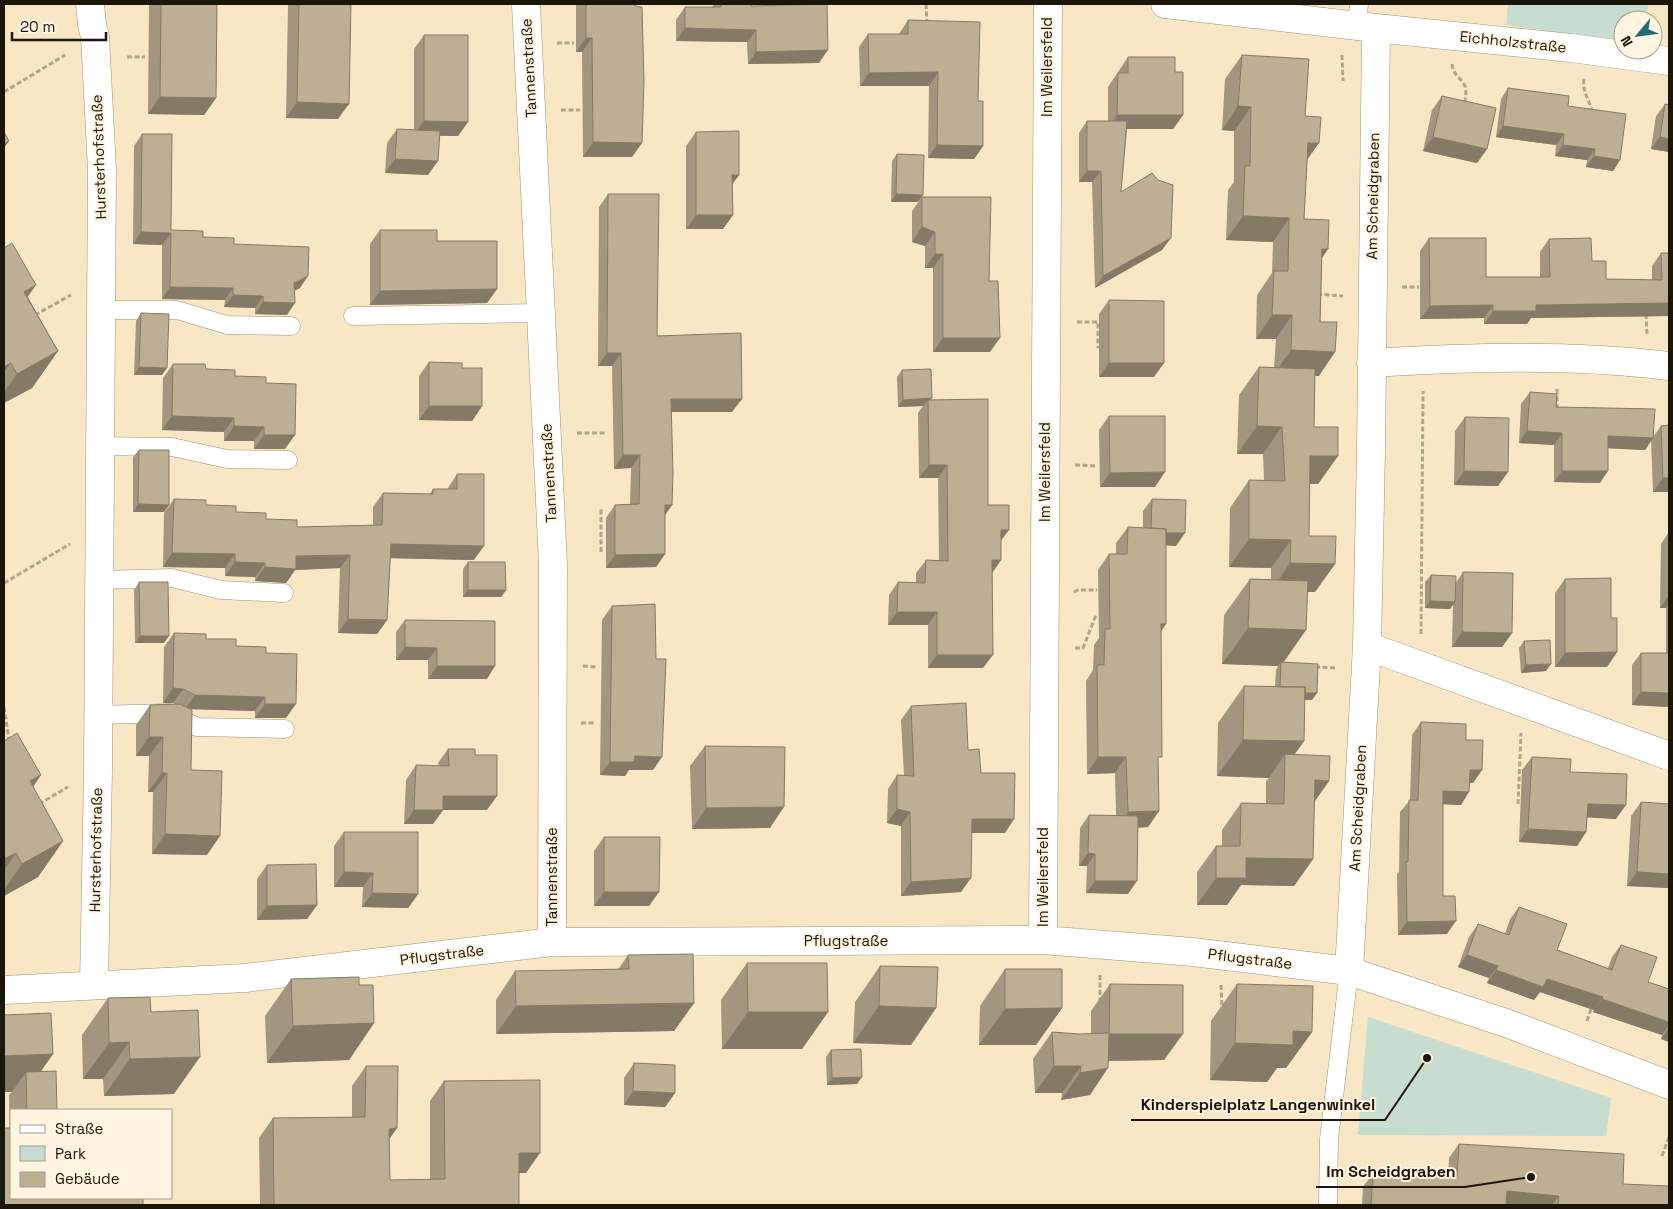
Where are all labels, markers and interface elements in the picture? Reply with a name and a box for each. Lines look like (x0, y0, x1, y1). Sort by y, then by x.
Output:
scale bar (12, 10, 106, 42)
north arrow (1613, 10, 1663, 60)
text: 20 m (20, 17, 55, 36)
street label: Im Weilersfeld (1037, 17, 1056, 117)
street label: Tannenstraße (516, 18, 541, 118)
street label: Eichholzstraße (1459, 26, 1567, 57)
text: N (1616, 33, 1637, 50)
street label: Hursterhofstraße (87, 94, 110, 220)
street label: Am Scheidgraben (1362, 132, 1383, 260)
street label: Im Weilersfeld (1035, 422, 1054, 522)
street label: Tannenstraße (536, 423, 561, 523)
street label: Am Scheidgraben (1345, 744, 1370, 872)
street label: Hursterhofstraße (85, 787, 106, 913)
street label: Tannenstraße (542, 827, 561, 927)
street label: Im Weilersfeld (1033, 827, 1052, 927)
street label: Pflugstraße (804, 931, 888, 950)
street label: Pflugstraße (399, 940, 485, 969)
street label: Pflugstraße (1207, 944, 1293, 973)
callout: Kinderspielplatz Langenwinkel (1131, 1089, 1385, 1120)
text: Kinderspielplatz Langenwinkel (1141, 1094, 1375, 1115)
legend (10, 1109, 172, 1199)
text: Straße (55, 1119, 104, 1138)
text: Park (55, 1144, 86, 1163)
callout: Im Scheidgraben (1316, 1156, 1465, 1187)
text: Im Scheidgraben (1326, 1161, 1456, 1182)
text: Gebäude (55, 1169, 120, 1188)

